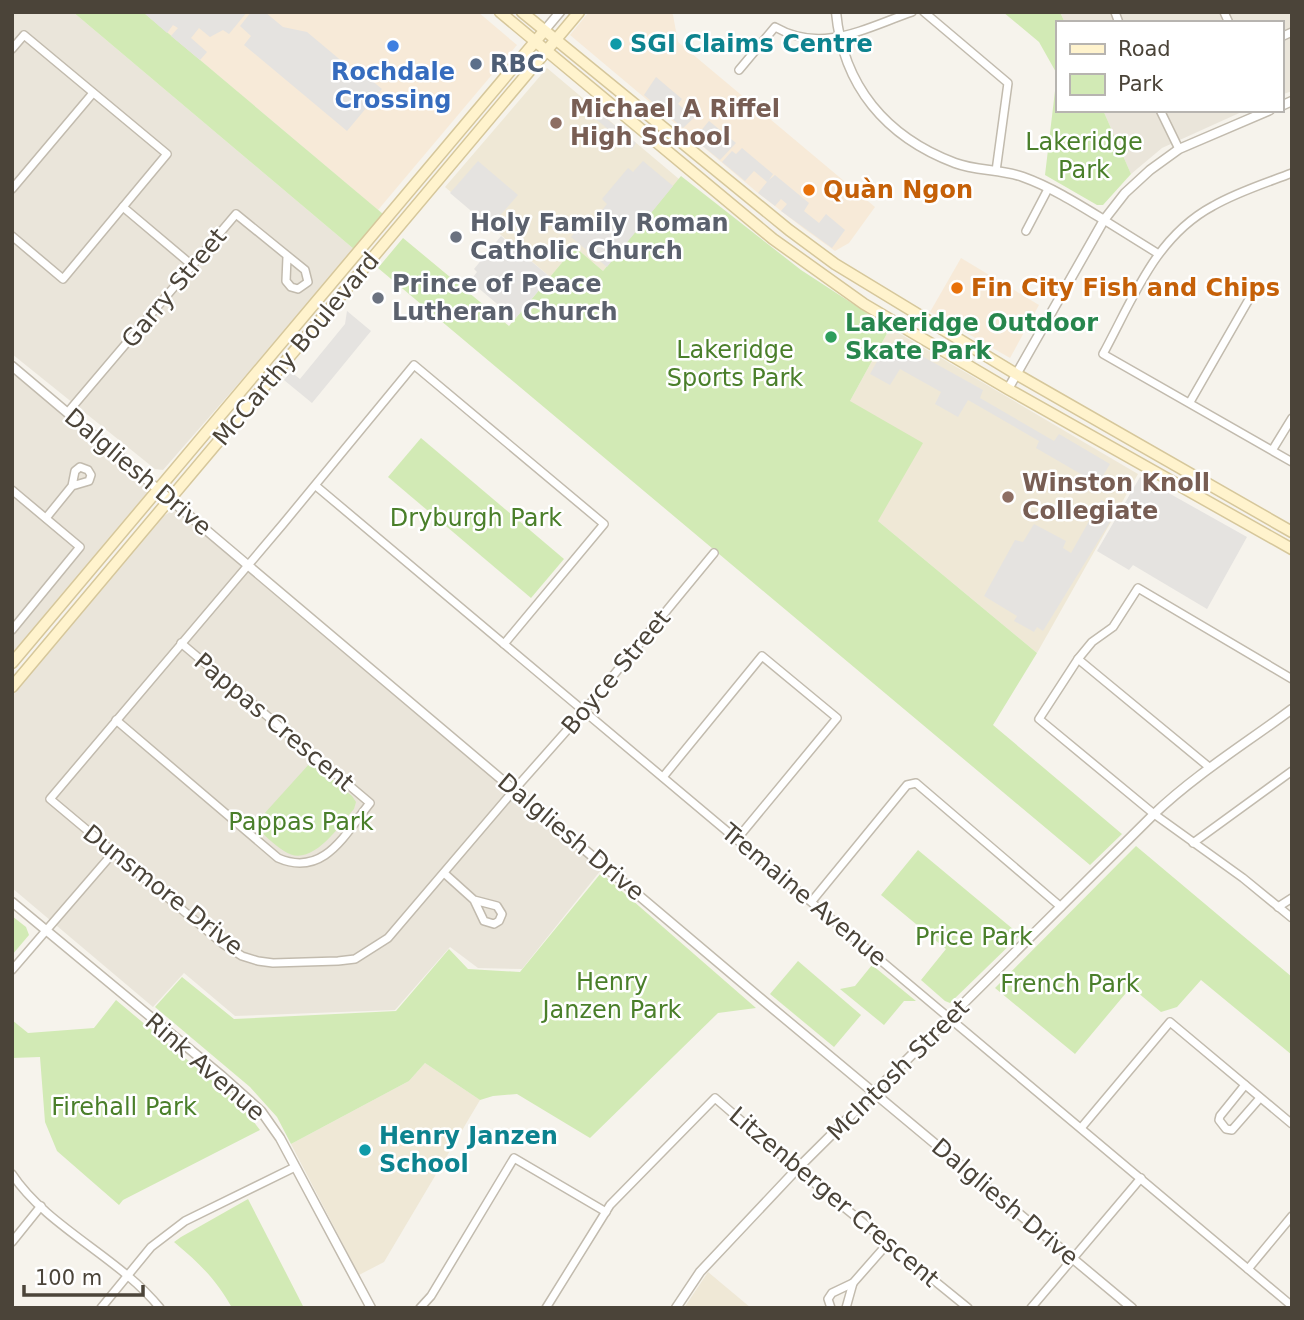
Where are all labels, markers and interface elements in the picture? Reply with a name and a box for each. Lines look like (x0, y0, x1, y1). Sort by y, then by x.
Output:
legend (1056, 21, 1283, 112)
place label: SGI Claims Centre (630, 30, 873, 58)
marker: SGI Claims Centre (608, 36, 624, 52)
text: Road (1118, 37, 1171, 61)
marker: Rochdale Crossing (385, 38, 401, 54)
place label: RBC (490, 50, 544, 78)
marker: RBC (468, 56, 484, 72)
place label: Rochdale Crossing (331, 58, 455, 114)
text: Park (1118, 72, 1164, 96)
place label: Michael A Riffel High School (570, 95, 780, 151)
marker: Michael A Riffel High School (548, 115, 564, 131)
park label: Lakeridge Park (1025, 128, 1143, 184)
place label: Quàn Ngon (823, 176, 973, 204)
marker: Quàn Ngon (801, 182, 817, 198)
place label: Holy Family Roman Catholic Church (470, 209, 729, 265)
street label: Garry Street (116, 223, 232, 353)
marker: Holy Family Roman Catholic Church (448, 229, 464, 245)
street label: McCarthy Boulevard (207, 247, 385, 451)
place label: Prince of Peace Lutheran Church (392, 270, 618, 326)
place label: Fin City Fish and Chips (971, 274, 1280, 302)
marker: Fin City Fish and Chips (949, 280, 965, 296)
marker: Prince of Peace Lutheran Church (370, 290, 386, 306)
place label: Lakeridge Outdoor Skate Park (845, 309, 1098, 365)
marker: Lakeridge Outdoor Skate Park (823, 329, 839, 345)
park label: Lakeridge Sports Park (667, 336, 803, 392)
street label: Dalgliesh Drive (59, 403, 217, 541)
place label: Winston Knoll Collegiate (1022, 469, 1210, 525)
marker: Winston Knoll Collegiate (1000, 489, 1016, 505)
park label: Dryburgh Park (390, 504, 562, 532)
street label: Boyce Street (556, 604, 676, 740)
street label: Pappas Crescent (189, 647, 359, 797)
street label: Dalgliesh Drive (492, 768, 650, 906)
park label: Pappas Park (228, 808, 374, 836)
street label: Tremaine Avenue (715, 817, 892, 972)
street label: Dunsmore Drive (77, 819, 249, 961)
park label: Price Park (915, 923, 1033, 951)
park label: Henry Janzen Park (540, 968, 682, 1024)
park label: French Park (1000, 970, 1140, 998)
street label: McIntosh Street (821, 993, 975, 1147)
street label: Rink Avenue (139, 1007, 271, 1127)
park label: Firehall Park (51, 1093, 197, 1121)
street label: Litzenberger Crescent (724, 1101, 944, 1293)
place label: Henry Janzen School (379, 1122, 558, 1178)
street label: Dalgliesh Drive (926, 1133, 1084, 1271)
marker: Henry Janzen School (357, 1142, 373, 1158)
scale bar (24, 1254, 144, 1298)
text: 100 m (35, 1266, 102, 1290)

